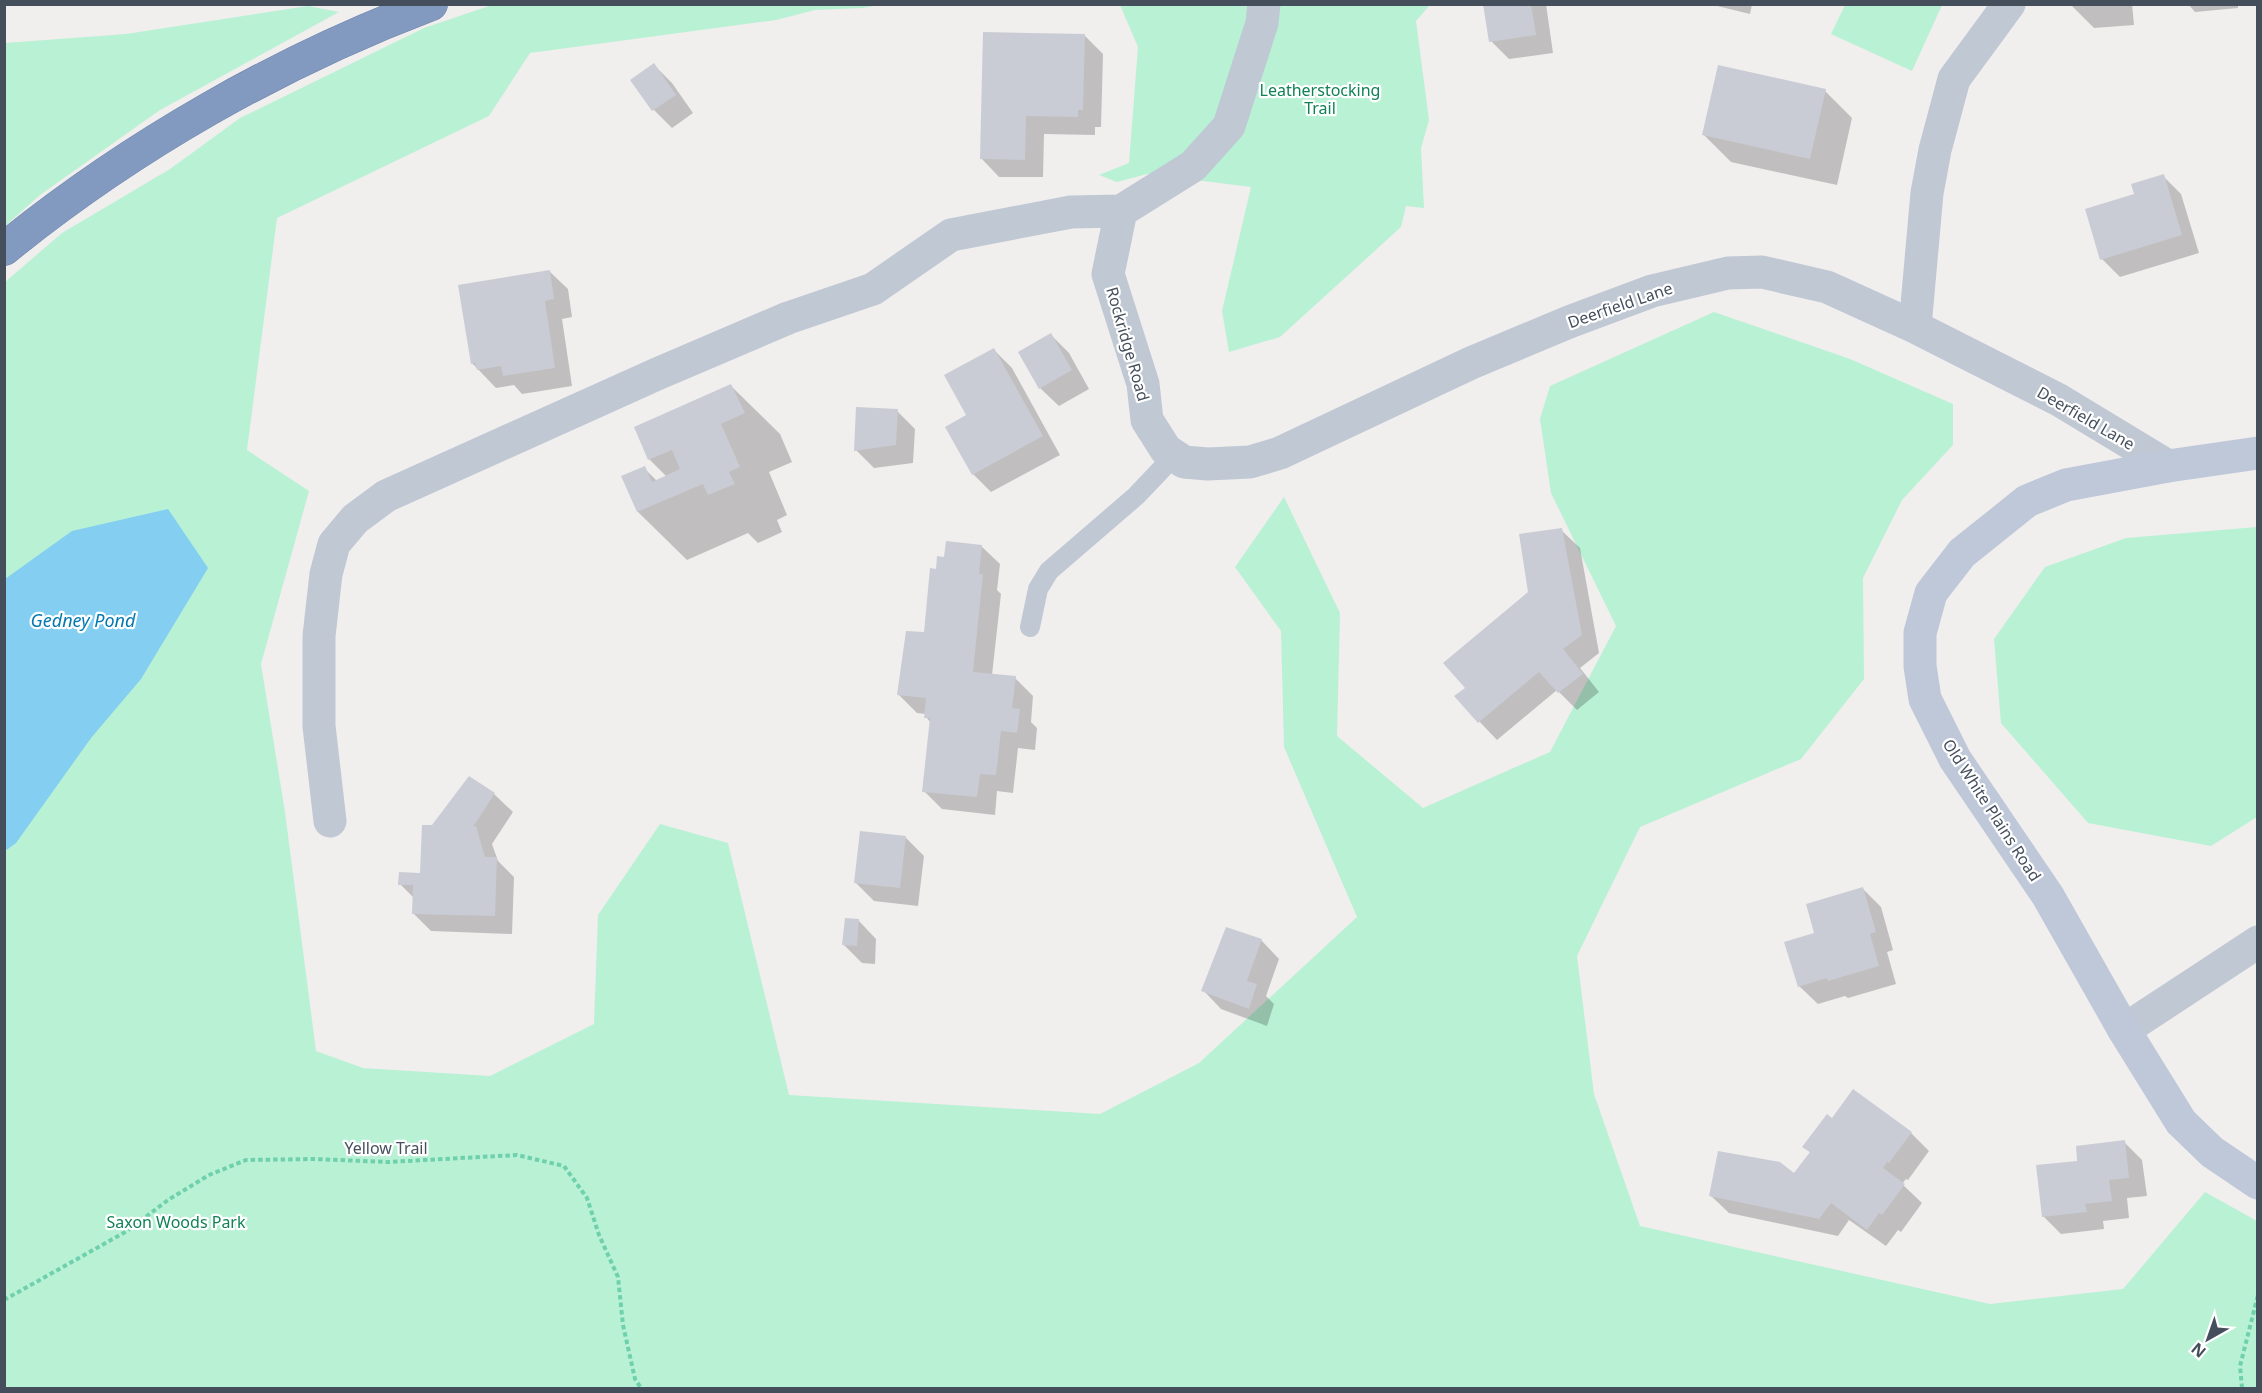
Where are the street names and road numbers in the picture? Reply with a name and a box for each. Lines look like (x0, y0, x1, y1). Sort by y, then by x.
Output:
street label: Deerfield Lane (1565, 277, 1675, 333)
street label: Rockridge Road (1101, 284, 1155, 404)
street label: Deerfield Lane (2033, 381, 2139, 455)
street label: Old White Plains Road (1938, 735, 2046, 885)
street label: Yellow Trail (344, 1137, 428, 1159)

